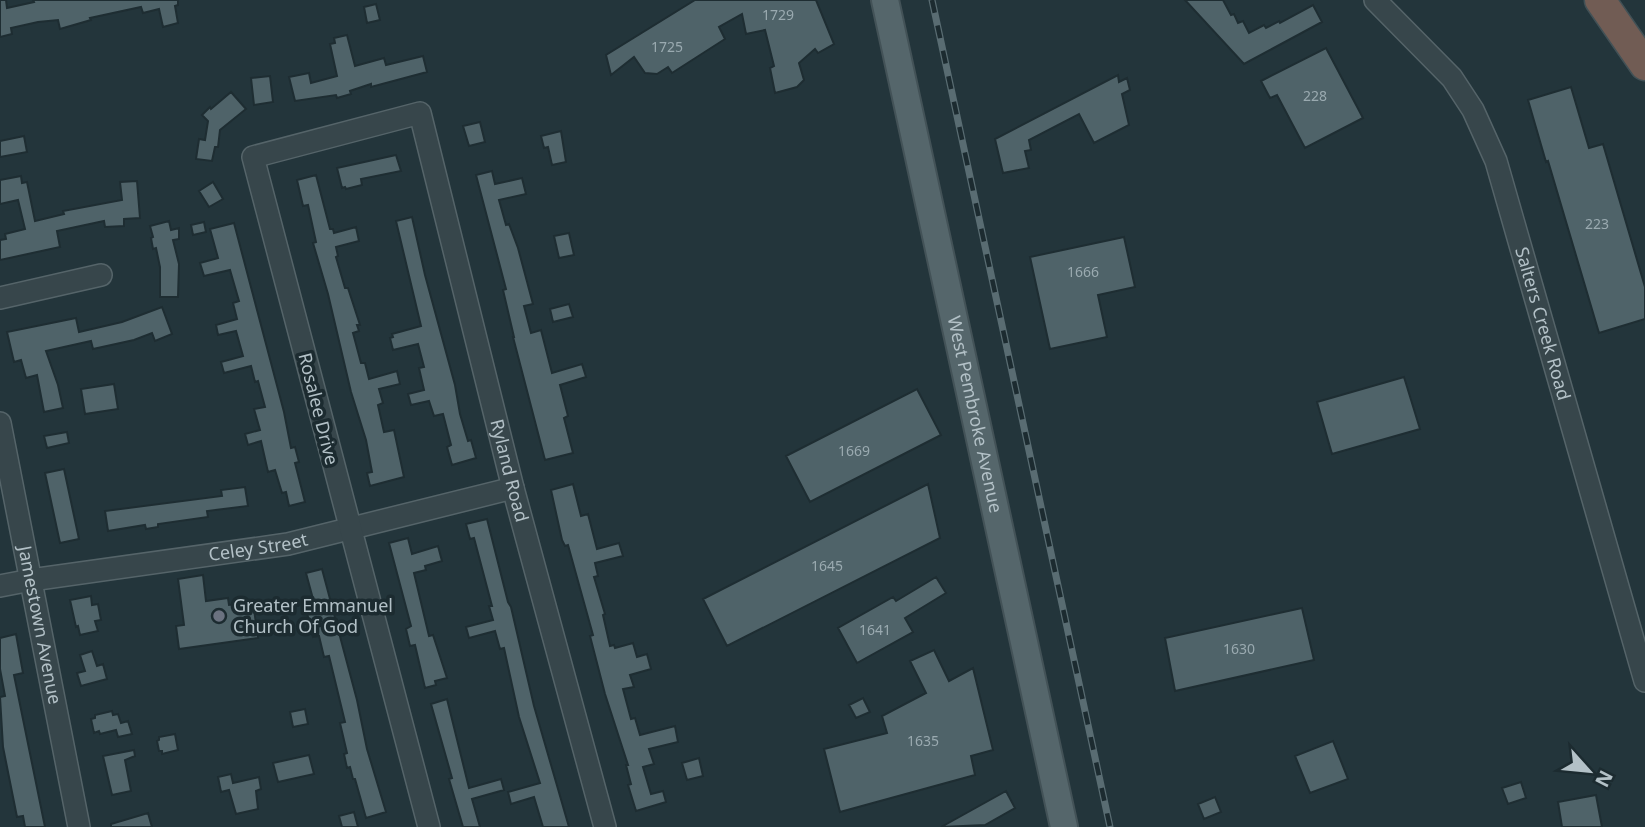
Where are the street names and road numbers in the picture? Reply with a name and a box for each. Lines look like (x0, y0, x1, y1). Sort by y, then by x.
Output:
street label: Salters Creek Road (1510, 244, 1577, 403)
street label: West Pembroke Avenue (943, 313, 1009, 515)
street label: Rosalee Drive (293, 350, 345, 467)
street label: Ryland Road (485, 416, 535, 525)
street label: Celey Street (207, 526, 311, 566)
street label: Jamestown Avenue (13, 542, 68, 706)

